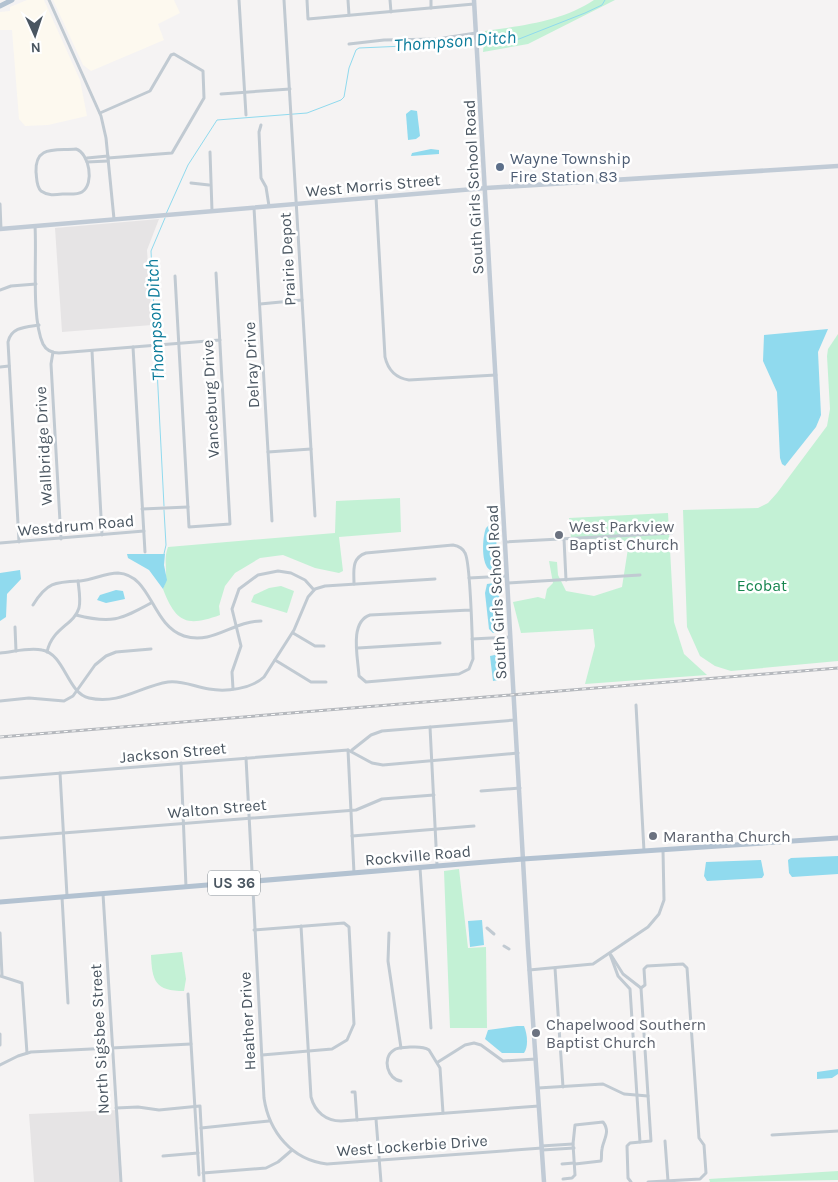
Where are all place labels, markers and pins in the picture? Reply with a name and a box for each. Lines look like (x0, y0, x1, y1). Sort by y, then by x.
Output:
place label: Wayne Township Fire Station 83 (510, 149, 631, 186)
marker: Wayne Township Fire Station 83 (494, 161, 506, 173)
place label: West Parkview Baptist Church (569, 517, 679, 554)
marker: West Parkview Baptist Church (553, 529, 565, 541)
place label: Marantha Church (663, 827, 791, 846)
marker: Marantha Church (647, 830, 659, 842)
place label: Chapelwood Southern Baptist Church (546, 1015, 706, 1052)
marker: Chapelwood Southern Baptist Church (530, 1027, 542, 1039)

